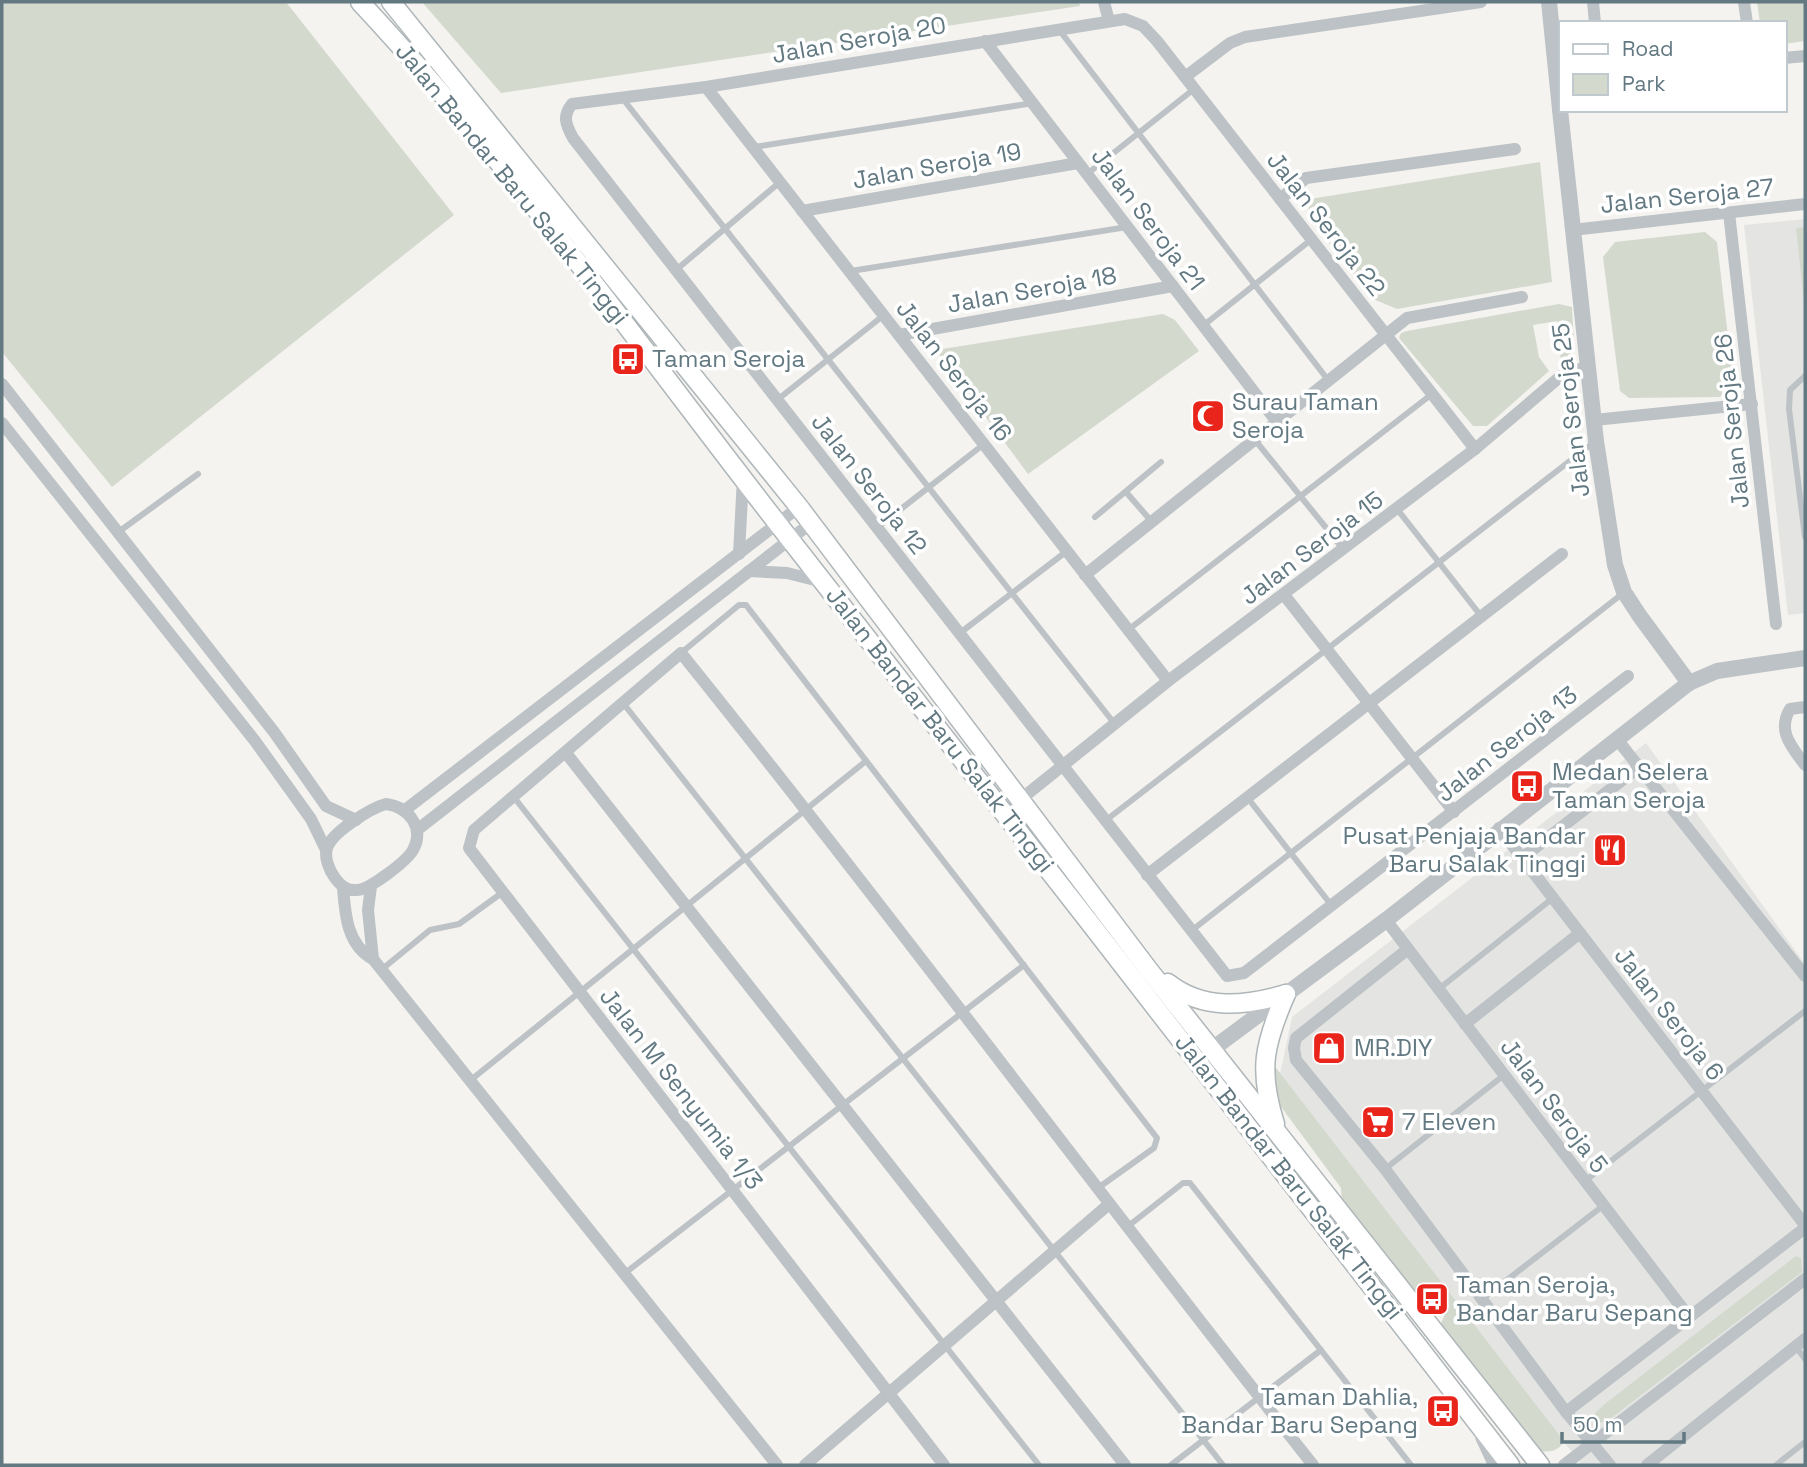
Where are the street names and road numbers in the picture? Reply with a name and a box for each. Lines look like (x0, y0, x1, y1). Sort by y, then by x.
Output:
street label: Jalan Seroja 20 (770, 9, 948, 70)
street label: Jalan Bandar Baru Salak Tinggi (389, 36, 636, 331)
street label: Jalan Seroja 19 (850, 135, 1024, 196)
street label: Jalan Seroja 21 (1085, 141, 1212, 296)
street label: Jalan Seroja 22 (1260, 145, 1393, 302)
street label: Jalan Seroja 27 (1599, 171, 1775, 220)
street label: Jalan Seroja 18 (945, 259, 1119, 320)
street label: Jalan Seroja 16 (890, 294, 1019, 448)
street label: Jalan Seroja 25 (1544, 321, 1597, 499)
street label: Jalan Seroja 26 (1707, 332, 1756, 510)
street label: Jalan Seroja 12 (805, 407, 934, 561)
street label: Jalan Seroja 15 (1234, 484, 1389, 611)
street label: Jalan Bandar Baru Salak Tinggi (819, 581, 1062, 879)
street label: Jalan Seroja 13 (1430, 679, 1584, 808)
street label: Jalan Seroja 6 (1608, 941, 1731, 1087)
street label: Jalan M Senyumia 1/3 (593, 982, 770, 1196)
street label: Jalan Bandar Baru Salak Tinggi (1168, 1028, 1411, 1326)
street label: Jalan Seroja 5 (1494, 1032, 1615, 1179)

